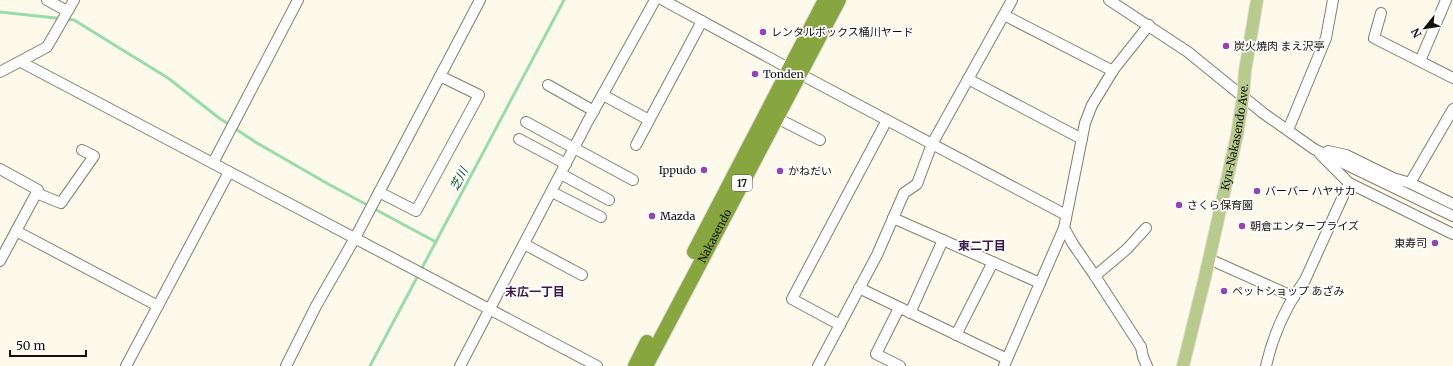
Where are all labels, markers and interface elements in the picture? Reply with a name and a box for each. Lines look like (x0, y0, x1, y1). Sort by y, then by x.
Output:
north arrow (1405, 8, 1445, 48)
place label: レンタルボックス桶川ヤード (771, 25, 914, 39)
text: N (1408, 25, 1425, 40)
marker: レンタルボックス桶川ヤード (758, 27, 768, 37)
place label: 炭火焼肉 まえ沢亭 (1234, 39, 1325, 53)
marker: 炭火焼肉 まえ沢亭 (1221, 41, 1231, 51)
place label: Tonden (763, 67, 804, 81)
marker: Tonden (750, 69, 760, 79)
street label: Kyu-Nakasendo Ave. (1218, 83, 1251, 192)
water label: 芝川 (446, 163, 472, 193)
place label: Ippudo (659, 163, 697, 177)
place label: かねだい (788, 164, 832, 178)
marker: Ippudo (699, 165, 709, 175)
marker: かねだい (775, 166, 785, 176)
road number: 17 (732, 175, 752, 191)
place label: バーバー ハヤサカ (1265, 184, 1356, 198)
marker: バーバー ハヤサカ (1252, 186, 1262, 196)
place label: さくら保育園 (1187, 198, 1253, 212)
marker: さくら保育園 (1174, 200, 1184, 210)
street label: Nakasendo (695, 206, 735, 265)
place label: Mazda (660, 209, 696, 223)
marker: Mazda (647, 211, 657, 221)
place label: 朝倉エンタープライズ (1250, 219, 1359, 233)
marker: 朝倉エンタープライズ (1237, 221, 1247, 231)
place label: 東寿司 (1394, 236, 1427, 250)
district label: 東二丁目 (958, 238, 1006, 253)
marker: 東寿司 (1430, 238, 1440, 248)
district label: 末広一丁目 (505, 284, 565, 299)
place label: ペットショップ あざみ (1232, 284, 1345, 298)
marker: ペットショップ あざみ (1219, 286, 1229, 296)
scale bar (10, 332, 86, 358)
text: 50 m (16, 338, 45, 353)

